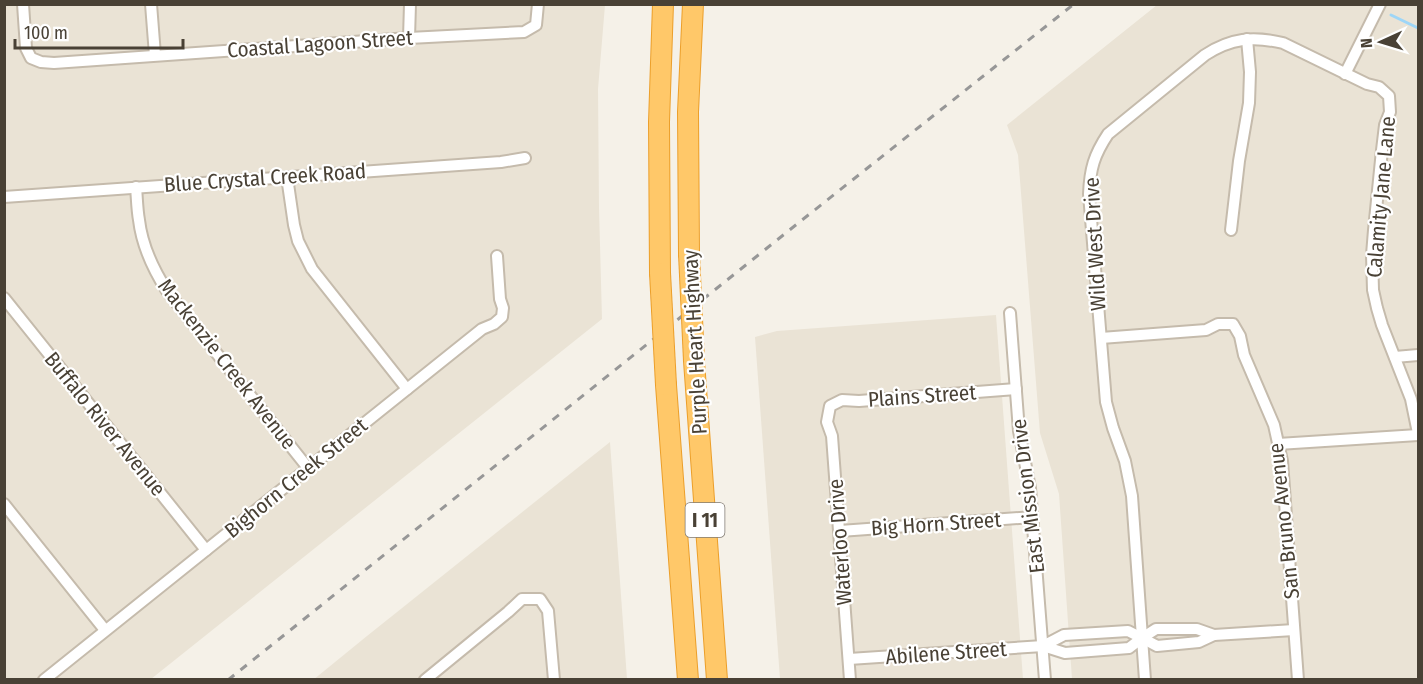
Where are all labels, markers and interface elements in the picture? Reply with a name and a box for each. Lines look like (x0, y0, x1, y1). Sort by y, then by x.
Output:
scale bar (15, 12, 183, 50)
north arrow (1351, 12, 1411, 72)
text: 100 m (24, 22, 68, 44)
street label: Coastal Lagoon Street (226, 25, 414, 63)
text: N (1357, 38, 1376, 48)
street label: Calamity Jane Lane (1361, 115, 1401, 279)
street label: Blue Crystal Creek Road (163, 158, 367, 198)
street label: Wild West Drive (1079, 177, 1111, 311)
street label: Purple Heart Highway (677, 248, 713, 435)
street label: Mackenzie Creek Avenue (152, 273, 302, 455)
street label: Buffalo River Avenue (39, 347, 171, 501)
street label: Plains Street (867, 379, 977, 413)
street label: Bighorn Creek Street (219, 412, 373, 544)
street label: East Mission Drive (1006, 417, 1050, 575)
street label: San Bruno Avenue (1263, 442, 1305, 600)
street label: Waterloo Drive (823, 478, 857, 606)
road number: I 11 (686, 503, 724, 537)
street label: Big Horn Street (870, 506, 1002, 542)
street label: Abilene Street (885, 636, 1008, 670)

